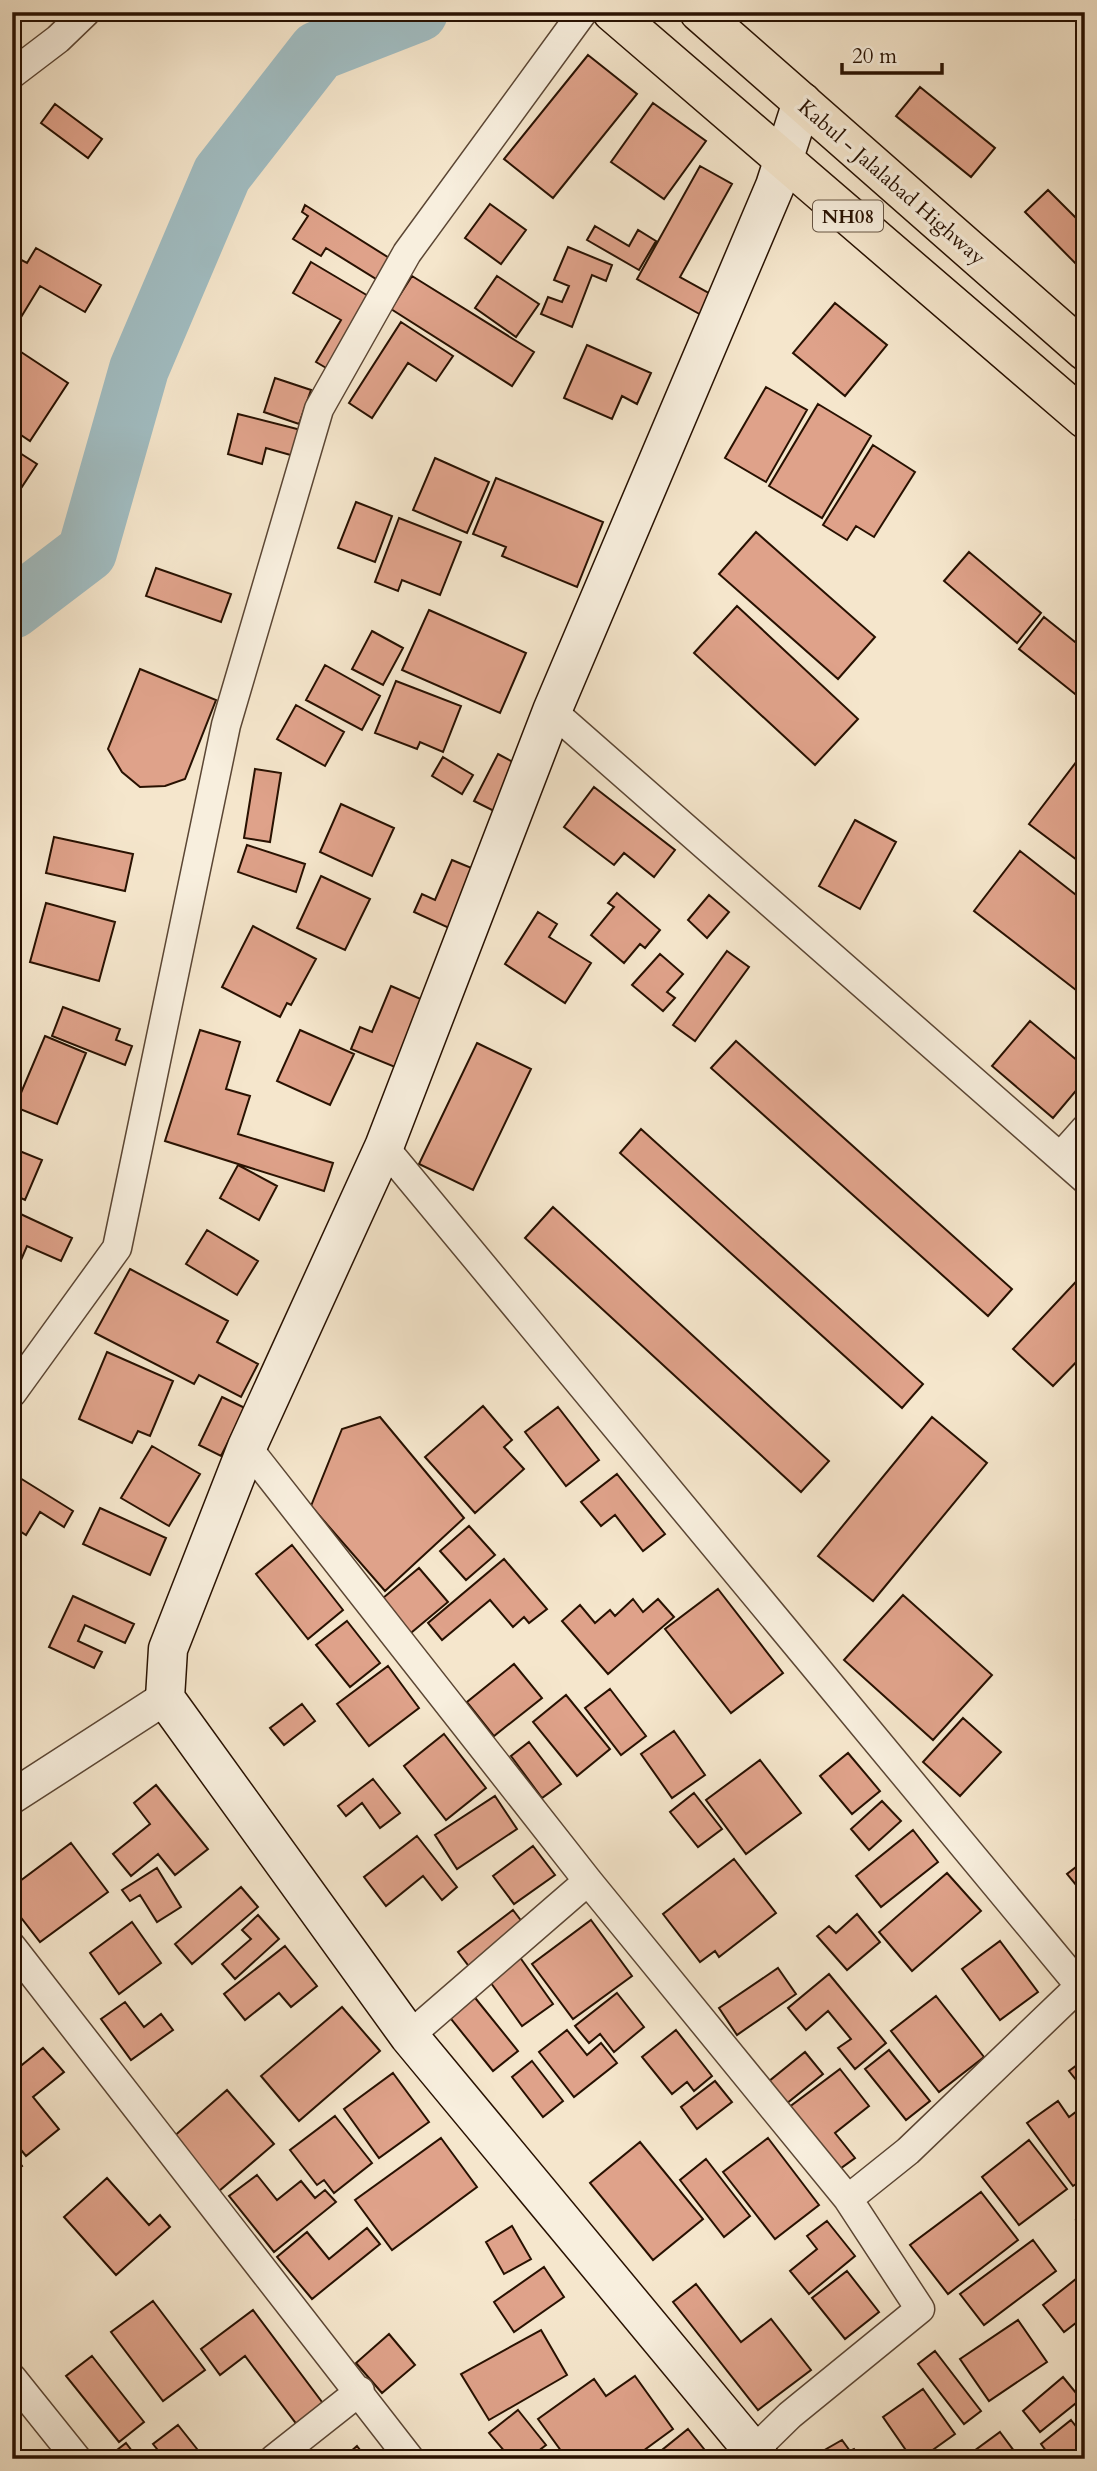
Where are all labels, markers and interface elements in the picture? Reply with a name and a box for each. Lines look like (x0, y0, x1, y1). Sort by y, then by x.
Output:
scale bar (842, 32, 941, 76)
text: 20 m (852, 42, 897, 71)
street label: Kabul - Jalalabad Highway (792, 93, 992, 272)
road number: NH08 (813, 200, 883, 232)

